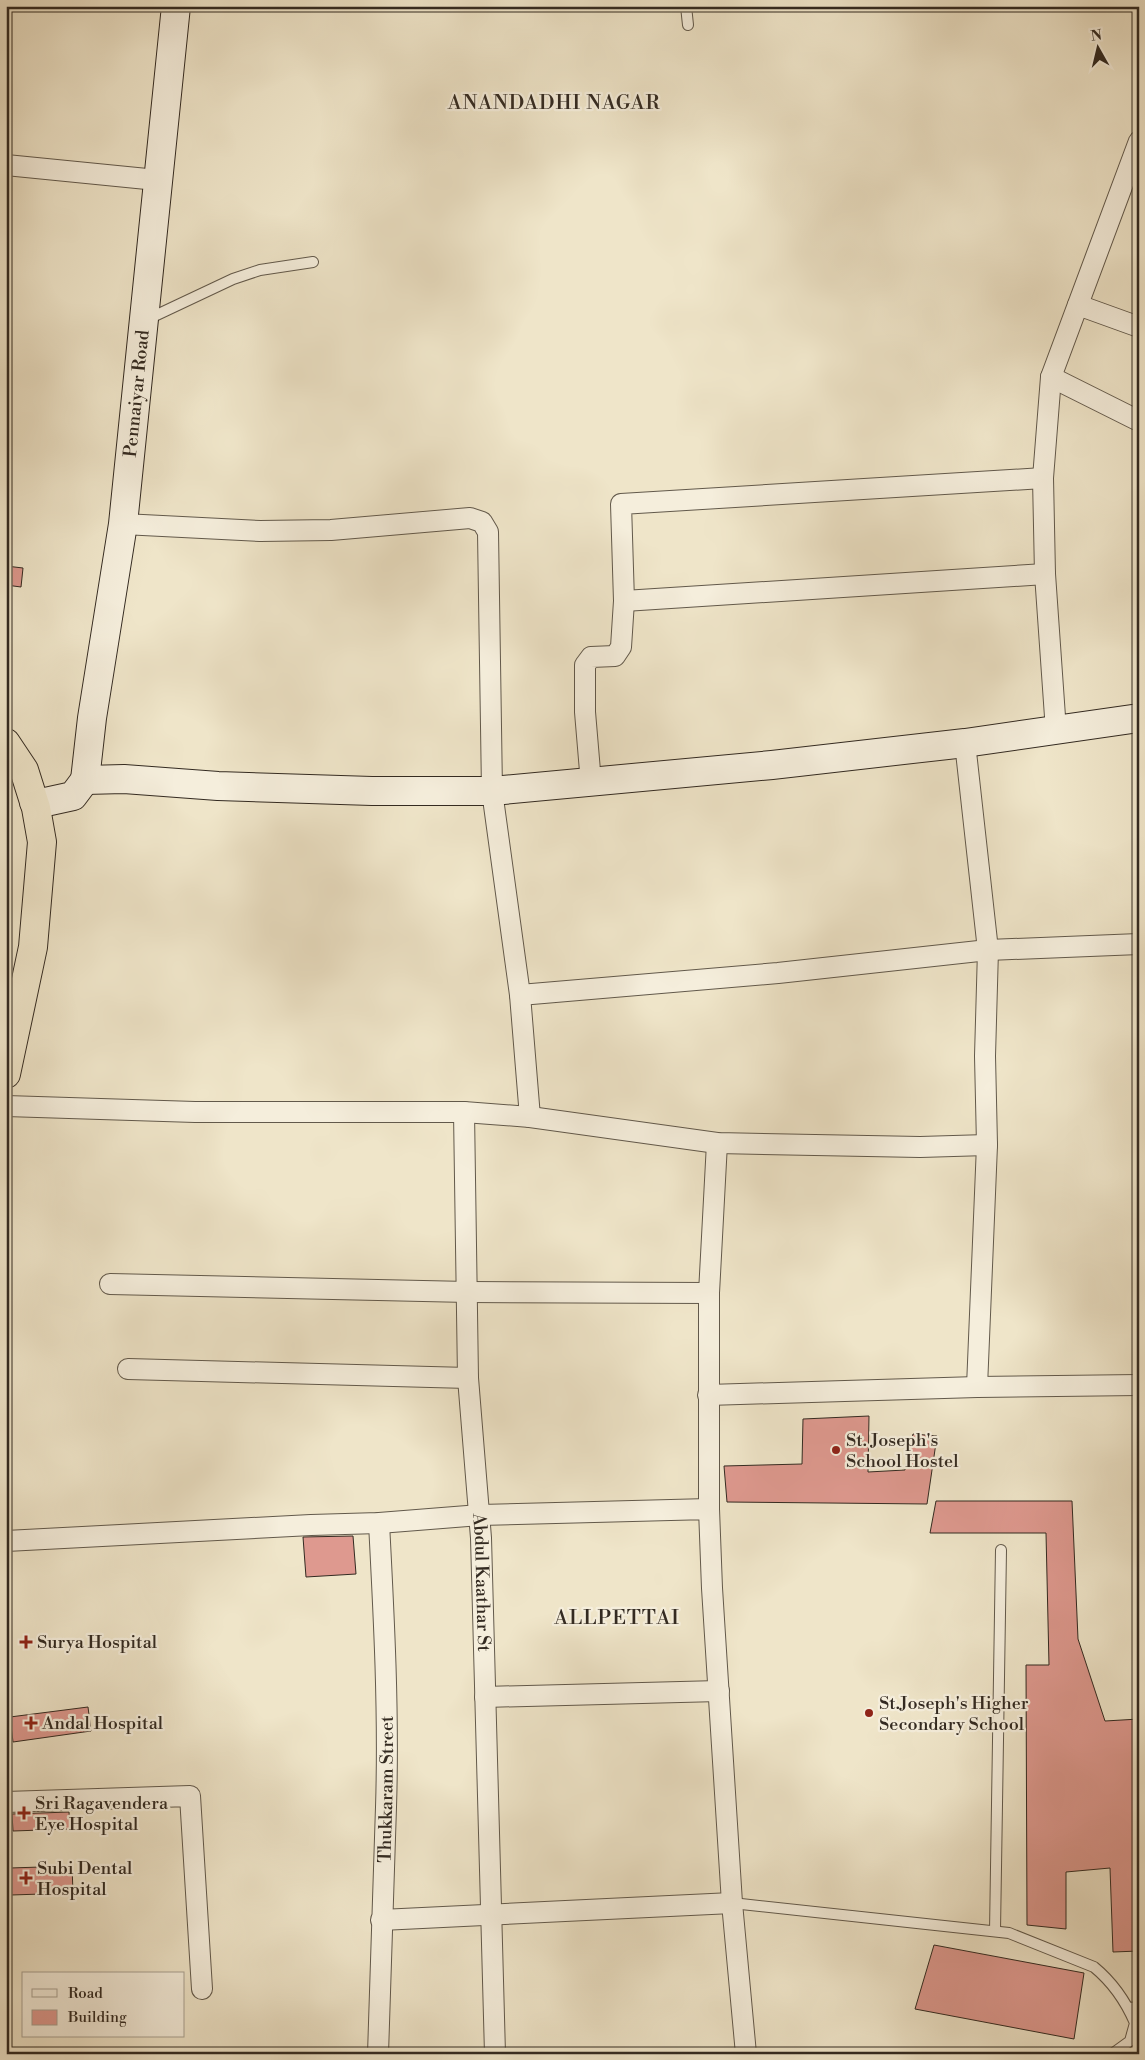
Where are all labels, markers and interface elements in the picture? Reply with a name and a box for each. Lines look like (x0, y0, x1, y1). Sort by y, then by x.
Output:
north arrow (1072, 22, 1122, 72)
text: N (1090, 26, 1103, 46)
district label: ANANDADHI NAGAR (447, 91, 660, 116)
street label: Pennaiyar Road (118, 328, 154, 458)
place label: St. Joseph's School Hostel (846, 1429, 959, 1473)
marker: St. Joseph's School Hostel (830, 1444, 842, 1456)
street label: Abdul Kaathar St (467, 1511, 496, 1653)
district label: ALLPETTAI (553, 1606, 680, 1631)
place label: Surya Hospital (37, 1631, 158, 1654)
marker: Surya Hospital (19, 1635, 33, 1649)
place label: St.Joseph's Higher Secondary School (879, 1692, 1029, 1736)
marker: St.Joseph's Higher Secondary School (863, 1707, 875, 1719)
place label: Andal Hospital (41, 1712, 164, 1735)
street label: Thukkaram Street (373, 1715, 398, 1863)
marker: Andal Hospital (24, 1716, 38, 1730)
place label: Sri Ragavendera Eye Hospital (35, 1792, 169, 1836)
marker: Sri Ragavendera Eye Hospital (17, 1806, 31, 1820)
place label: Subi Dental Hospital (37, 1857, 133, 1901)
marker: Subi Dental Hospital (19, 1871, 33, 1885)
legend (22, 1972, 185, 2038)
text: Road (68, 1984, 103, 2003)
text: Building (67, 2008, 127, 2027)

